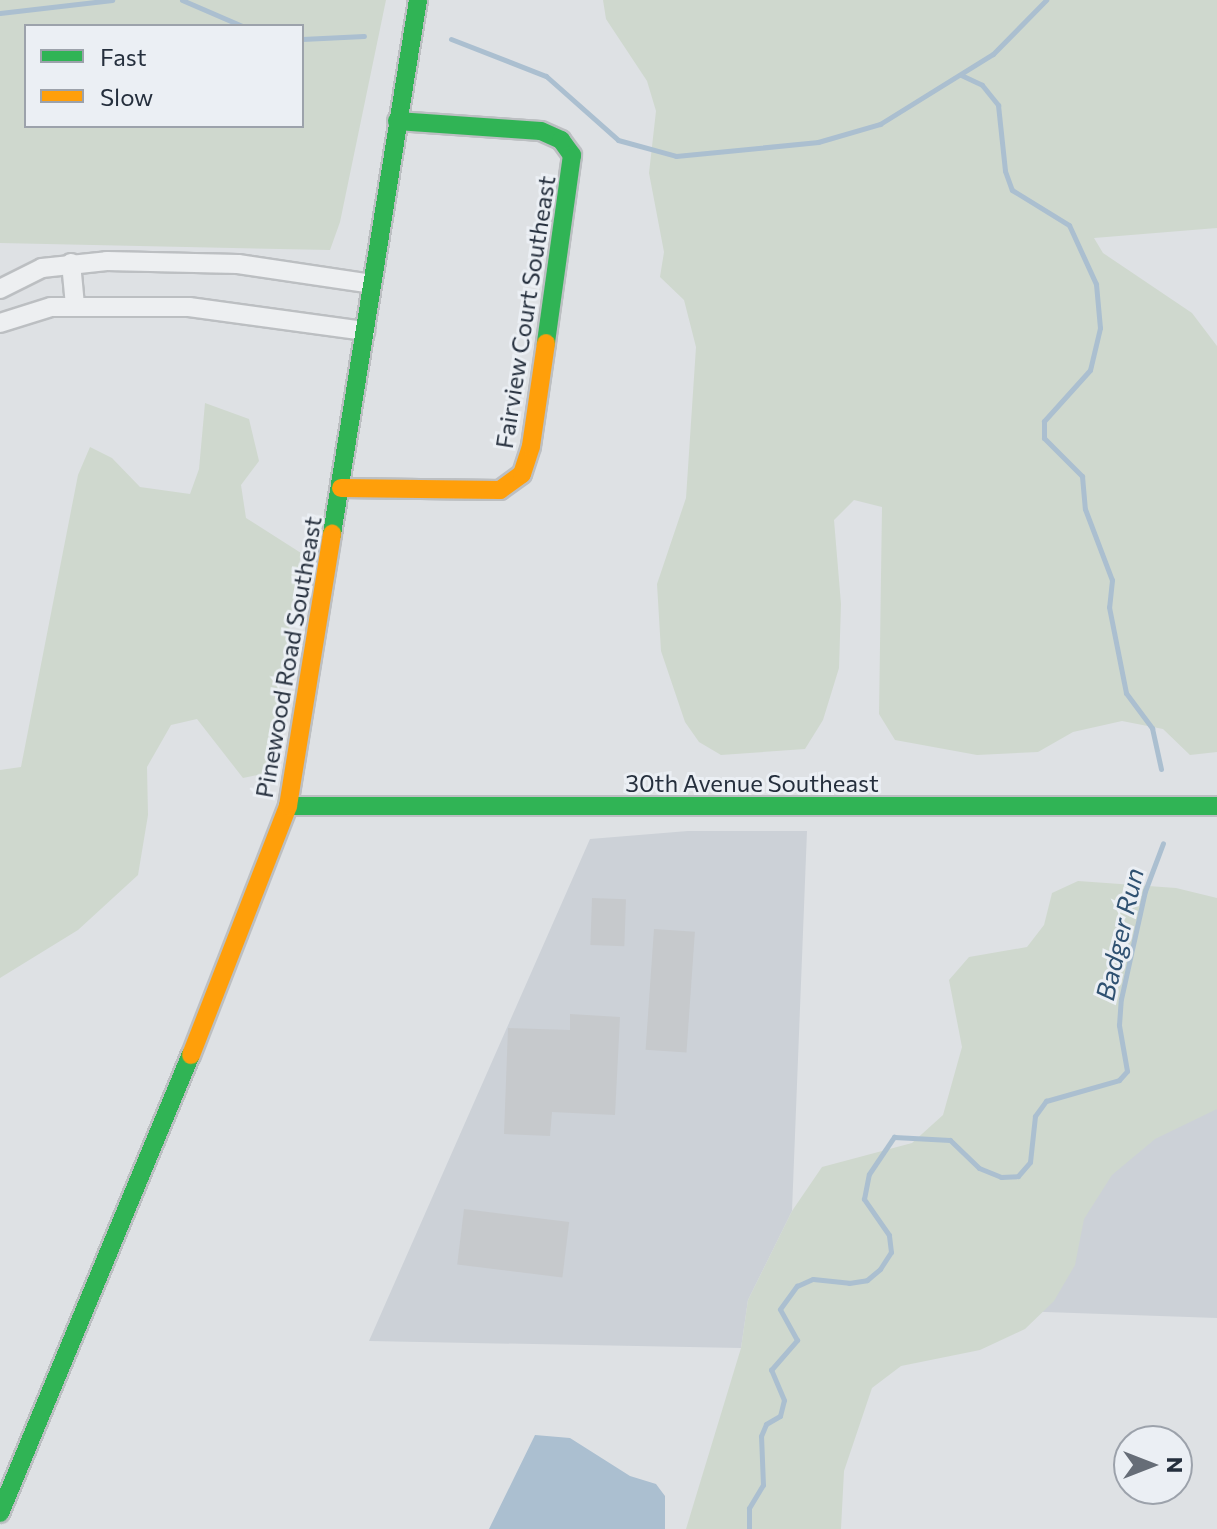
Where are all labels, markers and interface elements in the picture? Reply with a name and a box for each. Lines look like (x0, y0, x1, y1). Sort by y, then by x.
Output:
legend (24, 24, 304, 128)
text: Fast (100, 42, 147, 71)
text: Slow (100, 82, 153, 111)
street label: Fairview Court Southeast (489, 174, 561, 450)
street label: Pinewood Road Southeast (249, 514, 327, 800)
street label: 30th Avenue Southeast (625, 769, 879, 797)
water label: Badger Run (1089, 865, 1149, 1003)
north arrow (1113, 1425, 1193, 1505)
text: N (1162, 1457, 1189, 1473)

